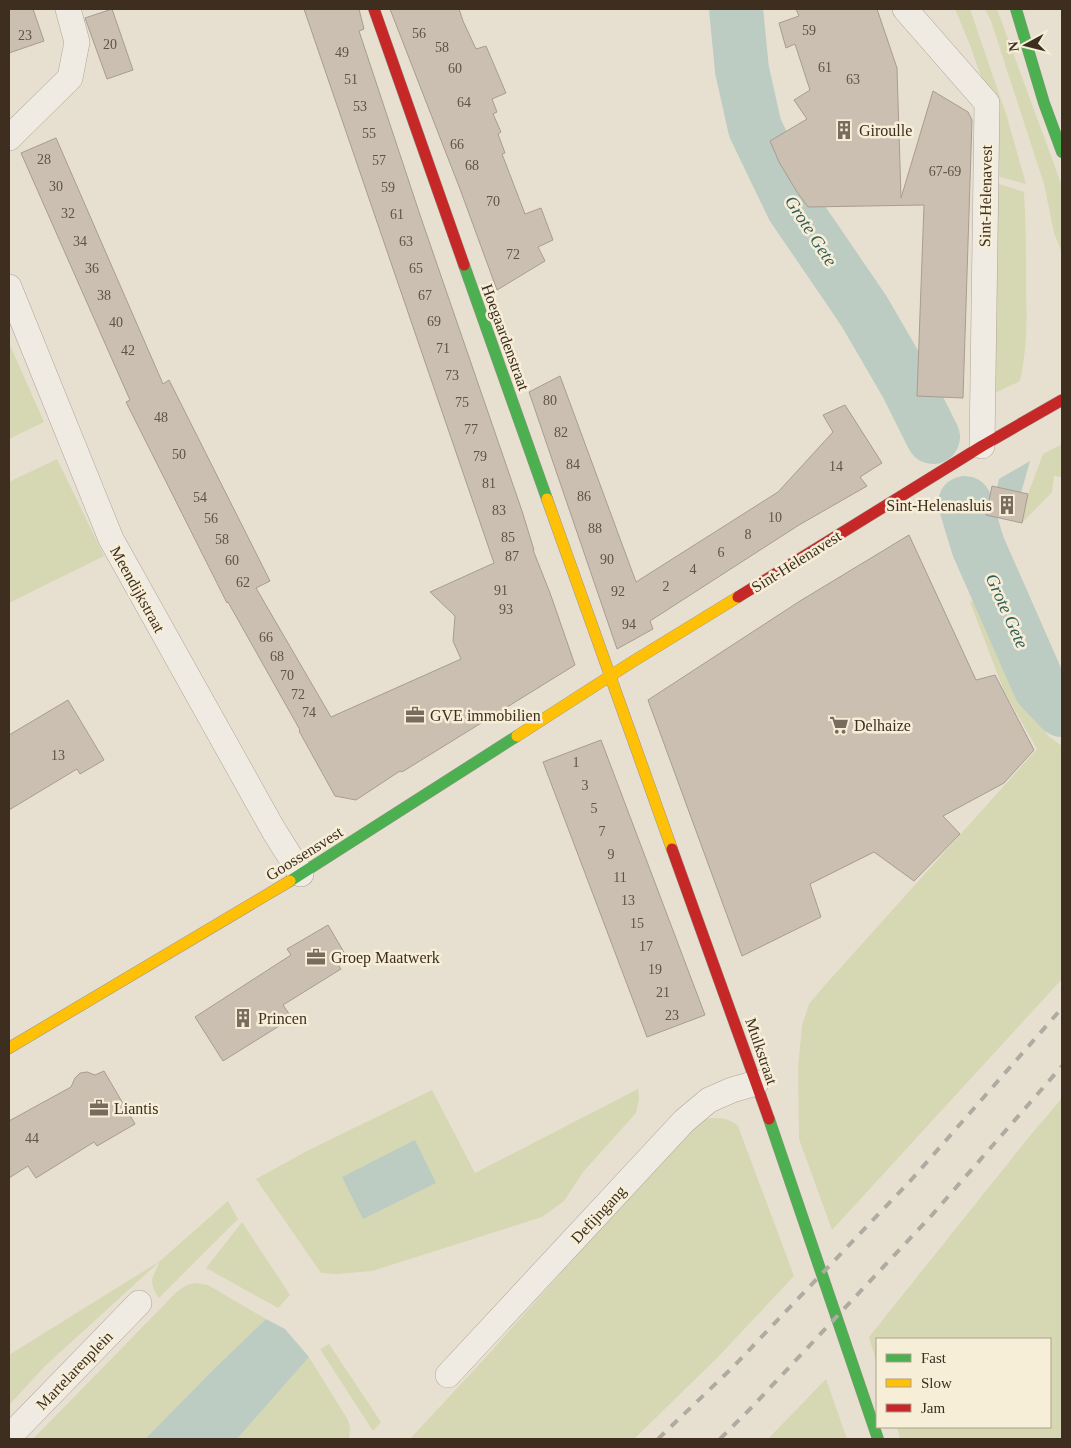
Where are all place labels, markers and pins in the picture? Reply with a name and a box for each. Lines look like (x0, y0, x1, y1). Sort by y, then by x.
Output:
building icon: Giroulle (833, 119, 855, 141)
place label: Giroulle (859, 122, 912, 139)
building icon: Sint-Helenasluis (996, 494, 1018, 516)
place label: Sint-Helenasluis (886, 497, 992, 514)
office icon: GVE immobilien (404, 704, 426, 726)
place label: GVE immobilien (430, 707, 541, 724)
supermarket icon: Delhaize (828, 714, 850, 736)
place label: Delhaize (854, 717, 911, 734)
office icon: Groep Maatwerk (305, 946, 327, 968)
place label: Groep Maatwerk (331, 949, 440, 967)
building icon: Princen (232, 1007, 254, 1029)
place label: Princen (258, 1010, 307, 1027)
office icon: Liantis (88, 1097, 110, 1119)
place label: Liantis (114, 1100, 158, 1117)

